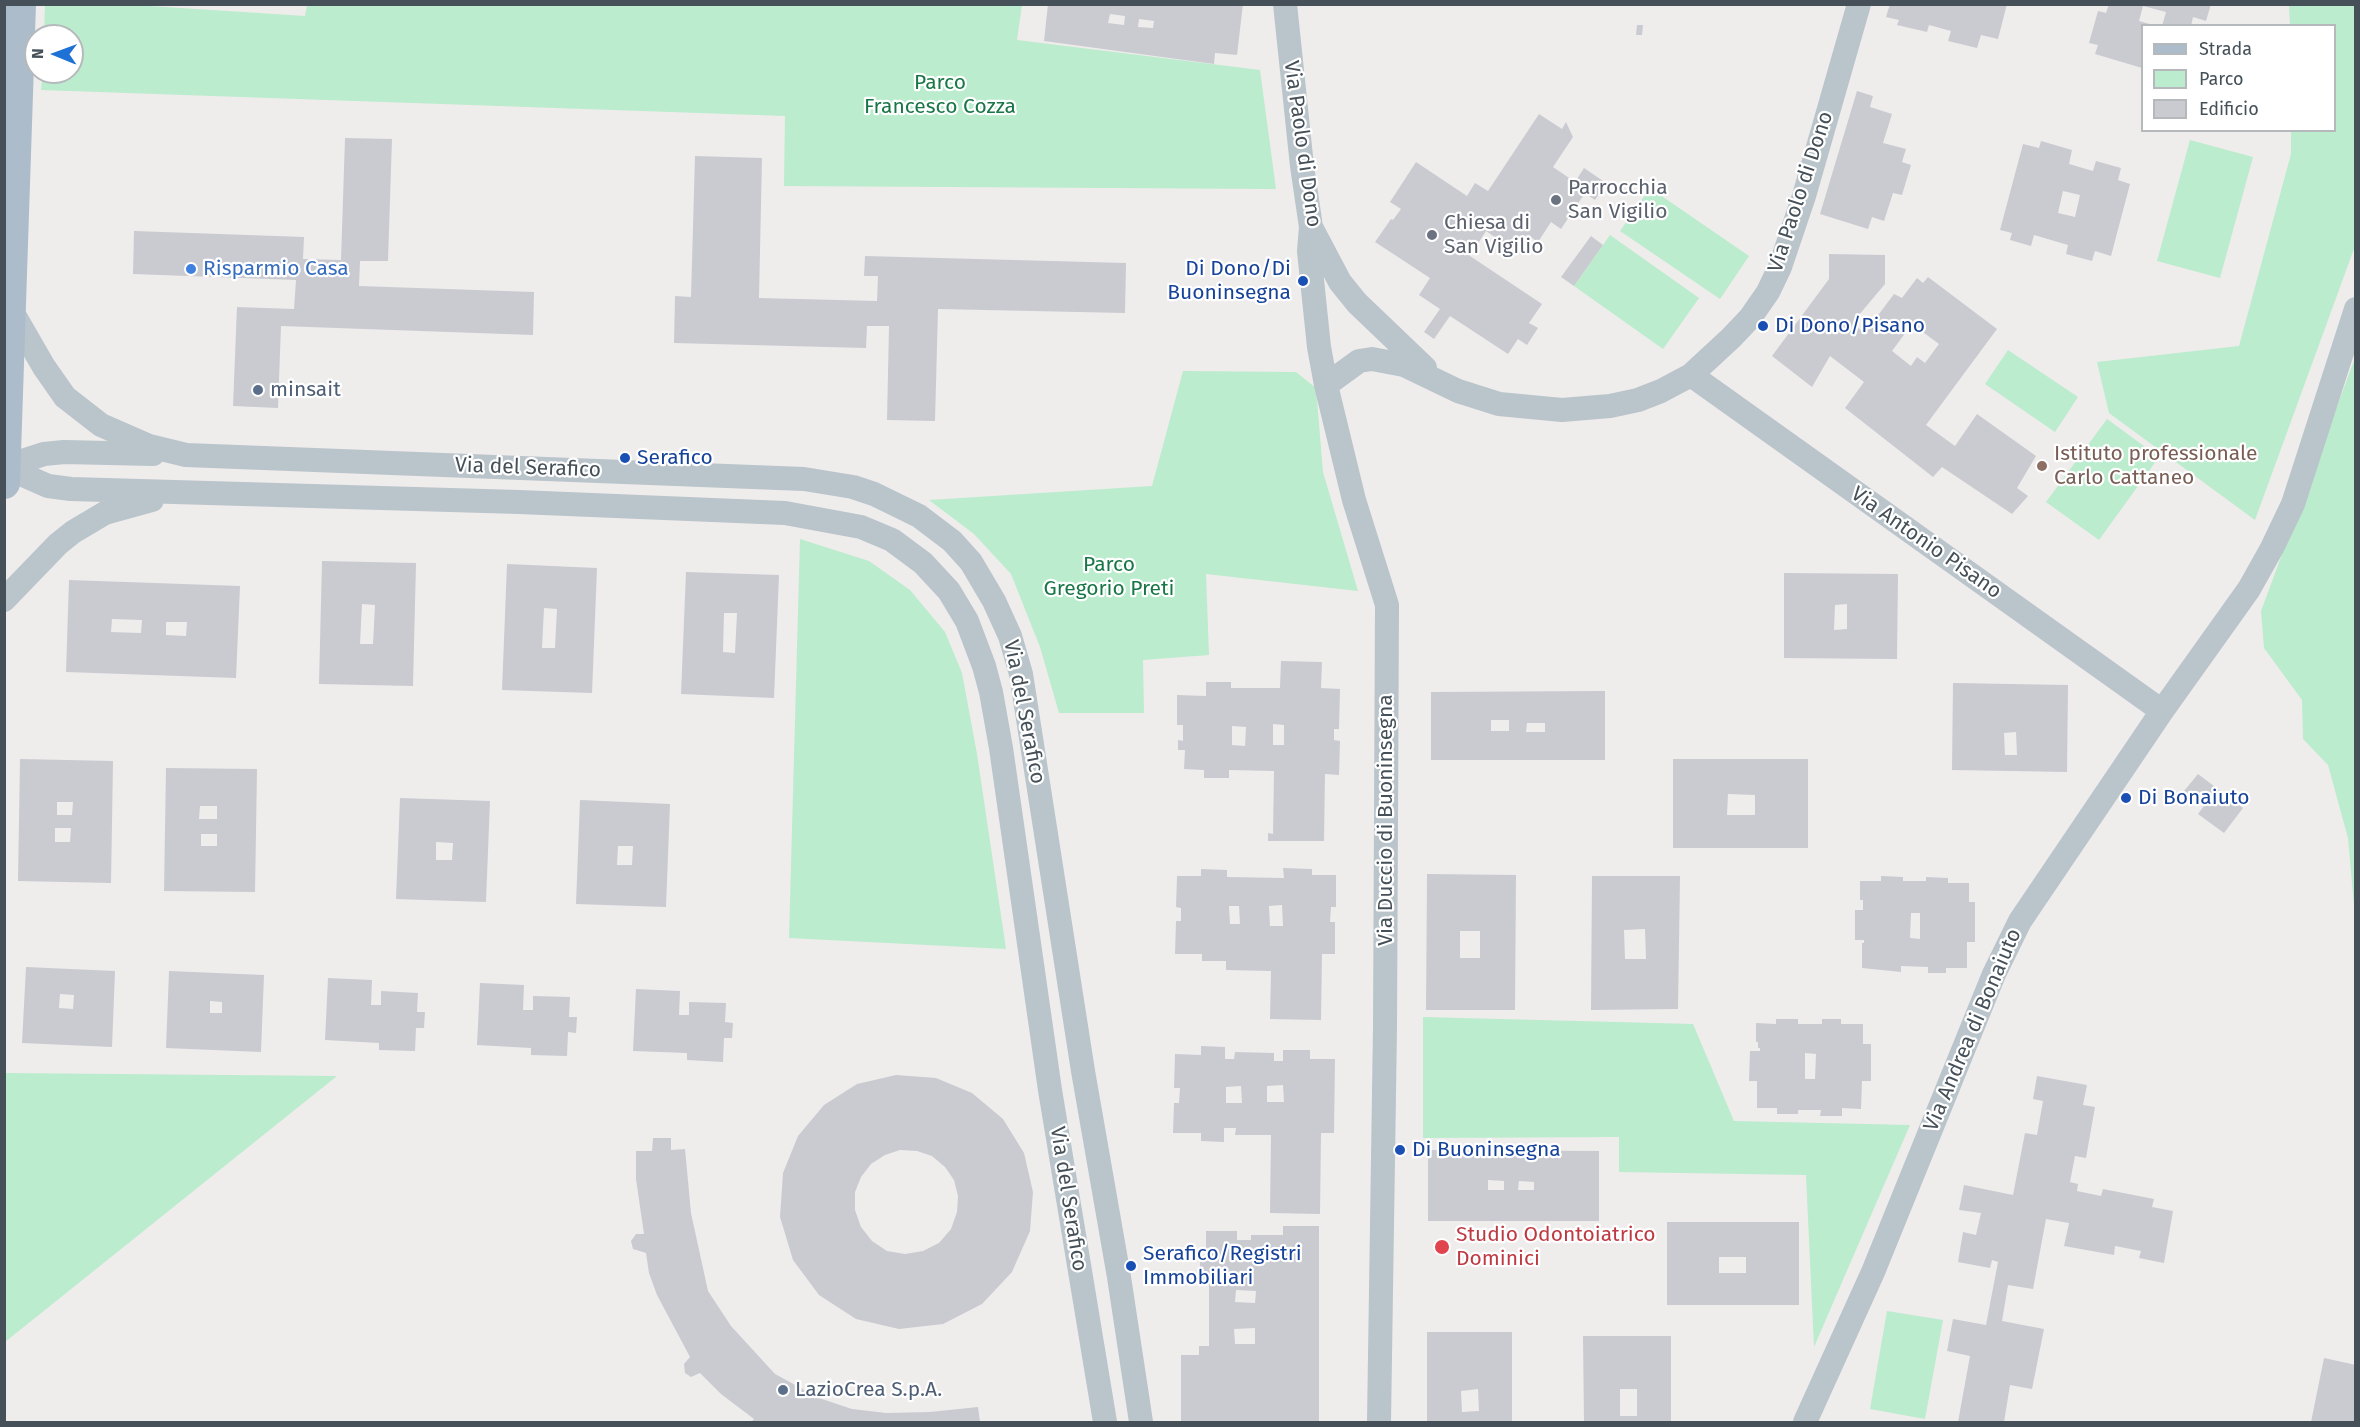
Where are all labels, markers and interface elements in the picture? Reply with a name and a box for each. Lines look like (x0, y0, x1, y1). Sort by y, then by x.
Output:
north arrow (24, 24, 84, 84)
legend (2141, 24, 2336, 132)
text: Strada (2199, 38, 2252, 60)
text: N (28, 48, 47, 59)
street label: Via Paolo di Dono (1278, 59, 1326, 229)
text: Parco (2199, 68, 2243, 90)
park label: Parco Francesco Cozza (864, 70, 1016, 120)
text: Edificio (2199, 98, 2259, 120)
street label: Via Paolo di Dono (1763, 108, 1839, 276)
place label: Parrocchia San Vigilio (1568, 175, 1668, 225)
marker: Parrocchia San Vigilio (1549, 193, 1563, 207)
place label: Chiesa di San Vigilio (1444, 210, 1544, 260)
marker: Chiesa di San Vigilio (1425, 228, 1439, 242)
place label: Risparmio Casa (203, 256, 349, 282)
place label: Di Dono/Di Buoninsegna (1167, 256, 1291, 306)
marker: Risparmio Casa (184, 262, 198, 276)
marker: Di Dono/Di Buoninsegna (1296, 274, 1310, 288)
place label: Di Dono/Pisano (1775, 313, 1925, 339)
marker: Di Dono/Pisano (1756, 319, 1770, 333)
place label: minsait (270, 377, 341, 403)
marker: minsait (251, 383, 265, 397)
place label: Istituto professionale Carlo Cattaneo (2054, 441, 2257, 491)
place label: Serafico (637, 445, 713, 471)
marker: Serafico (618, 451, 632, 465)
street label: Via del Serafico (455, 453, 601, 483)
marker: Istituto professionale Carlo Cattaneo (2035, 459, 2049, 473)
street label: Via Antonio Pisano (1846, 482, 2006, 604)
park label: Parco Gregorio Preti (1043, 552, 1175, 602)
street label: Via del Serafico (998, 638, 1050, 786)
street label: Via Duccio di Buoninsegna (1373, 694, 1399, 946)
place label: Di Bonaiuto (2138, 785, 2249, 811)
marker: Di Bonaiuto (2119, 791, 2133, 805)
street label: Via Andrea di Bonaiuto (1919, 925, 2027, 1135)
street label: Via del Serafico (1044, 1125, 1092, 1273)
place label: Di Buoninsegna (1412, 1137, 1561, 1163)
marker: Di Buoninsegna (1393, 1143, 1407, 1157)
place label: Studio Odontoiatrico Dominici (1456, 1222, 1656, 1272)
marker: Studio Odontoiatrico Dominici (1433, 1238, 1451, 1256)
place label: Serafico/Registri Immobiliari (1143, 1241, 1302, 1291)
marker: Serafico/Registri Immobiliari (1124, 1259, 1138, 1273)
place label: LazioCrea S.p.A. (795, 1377, 942, 1403)
marker: LazioCrea S.p.A. (776, 1383, 790, 1397)

